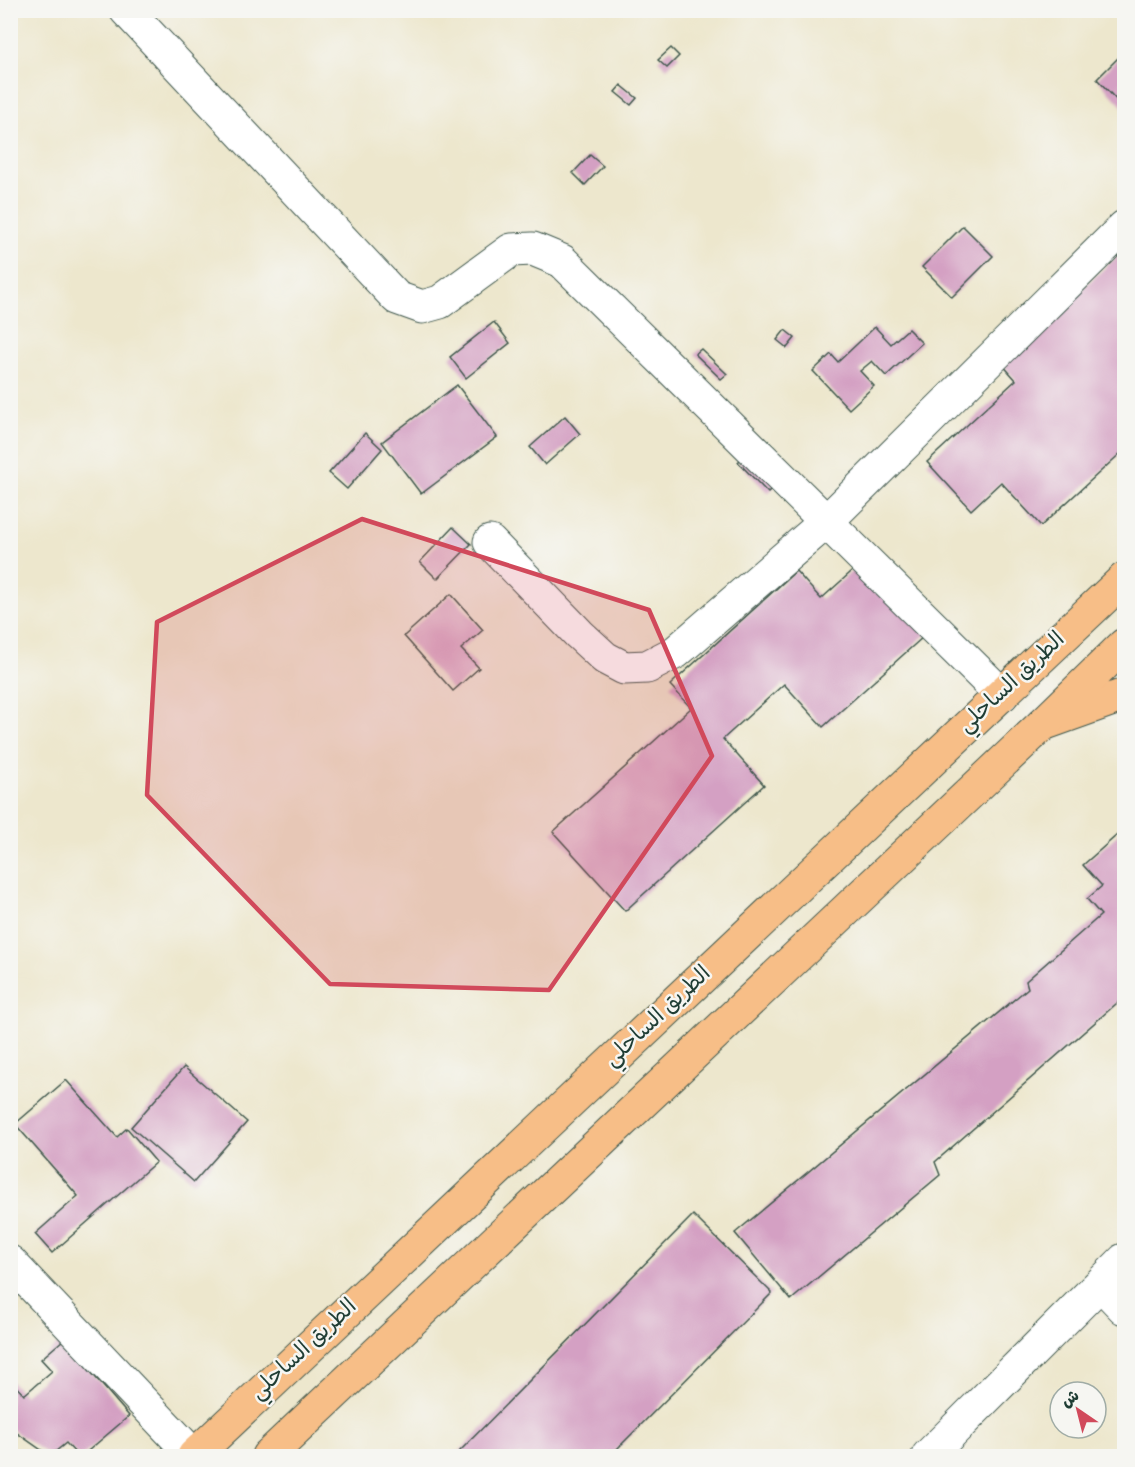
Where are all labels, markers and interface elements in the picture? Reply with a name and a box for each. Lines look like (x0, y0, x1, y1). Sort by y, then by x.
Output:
street label: الطريق الساحلي (954, 628, 1074, 742)
street label: الطريق الساحلي (600, 962, 720, 1076)
street label: الطريق الساحلي (246, 1295, 366, 1409)
north arrow (1048, 1380, 1108, 1440)
text: ش (1059, 1388, 1084, 1413)

